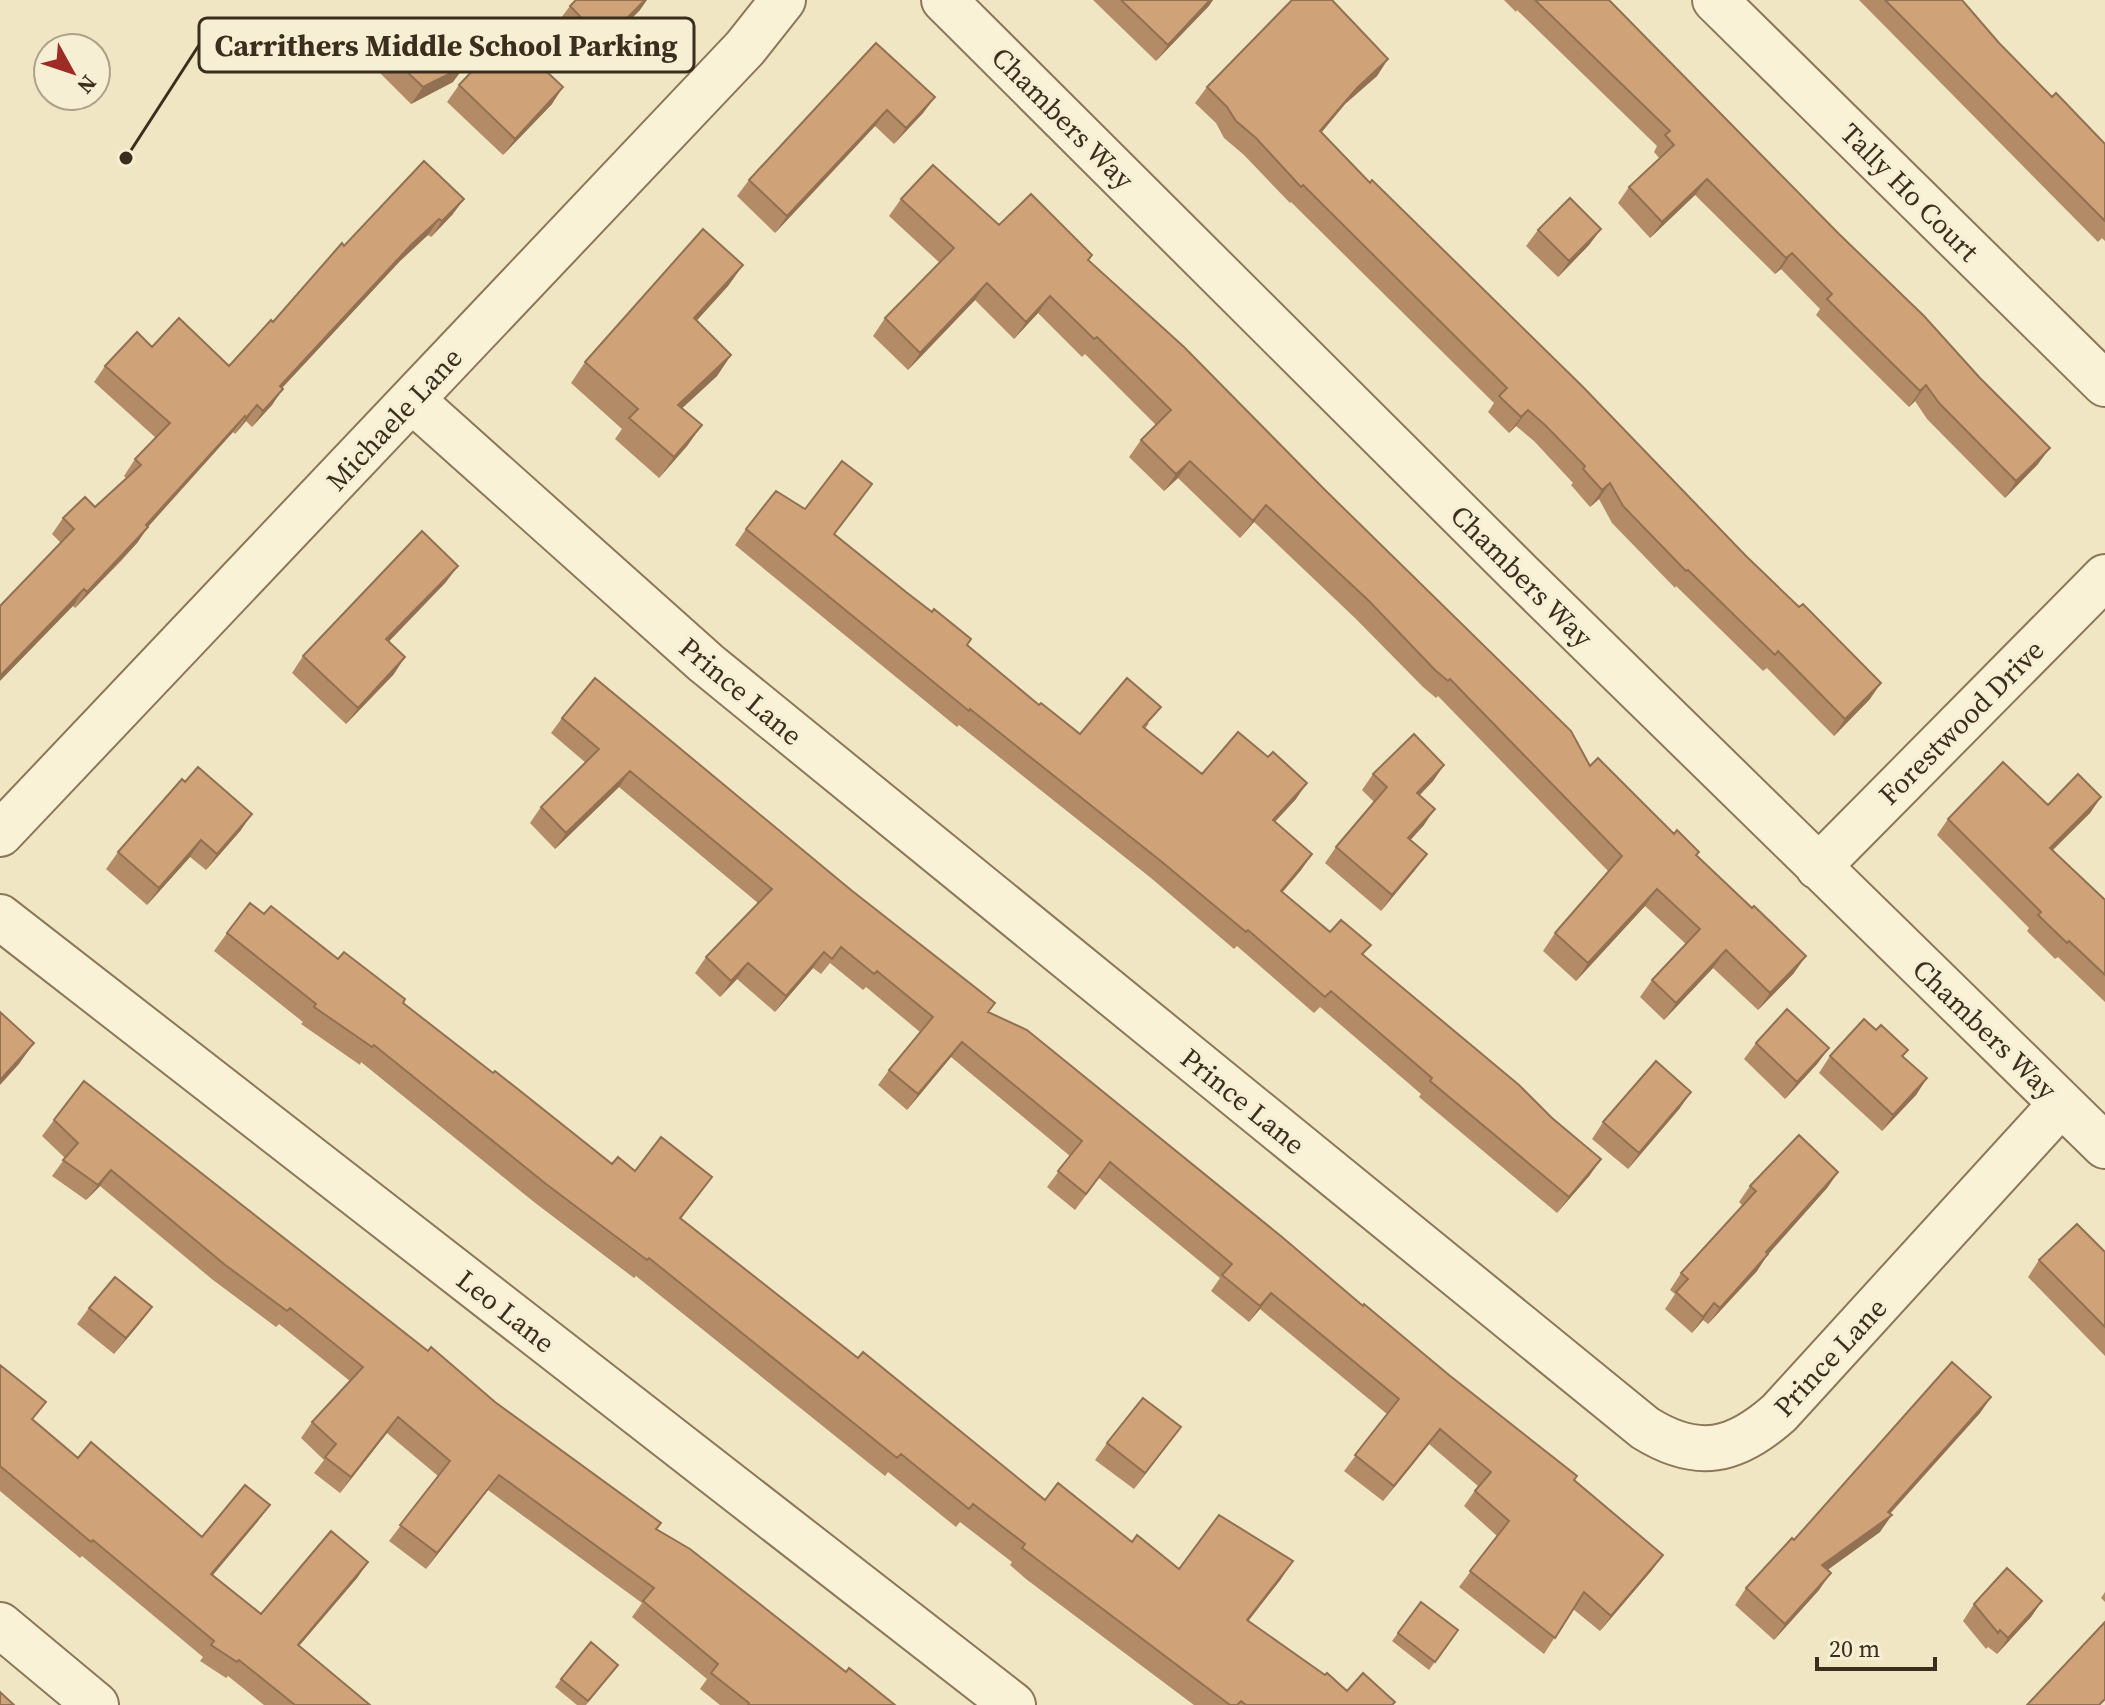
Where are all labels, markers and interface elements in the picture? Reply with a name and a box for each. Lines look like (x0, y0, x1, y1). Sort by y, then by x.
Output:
callout: Carrithers Middle School Parking (199, 18, 694, 72)
text: Carrithers Middle School Parking (214, 25, 678, 66)
north arrow (32, 32, 112, 112)
street label: Chambers Way (983, 38, 1143, 198)
text: N (71, 69, 104, 101)
street label: Tally Ho Court (1832, 114, 1988, 270)
street label: Michaele Lane (318, 339, 470, 499)
street label: Chambers Way (1442, 496, 1602, 656)
street label: Prince Lane (671, 628, 811, 754)
street label: Forestwood Drive (1870, 631, 2052, 813)
street label: Chambers Way (1905, 950, 2066, 1108)
street label: Prince Lane (1173, 1039, 1313, 1163)
street label: Leo Lane (449, 1261, 563, 1361)
street label: Prince Lane (1765, 1289, 1895, 1425)
scale bar (1817, 1621, 1935, 1671)
text: 20 m (1829, 1632, 1880, 1665)

